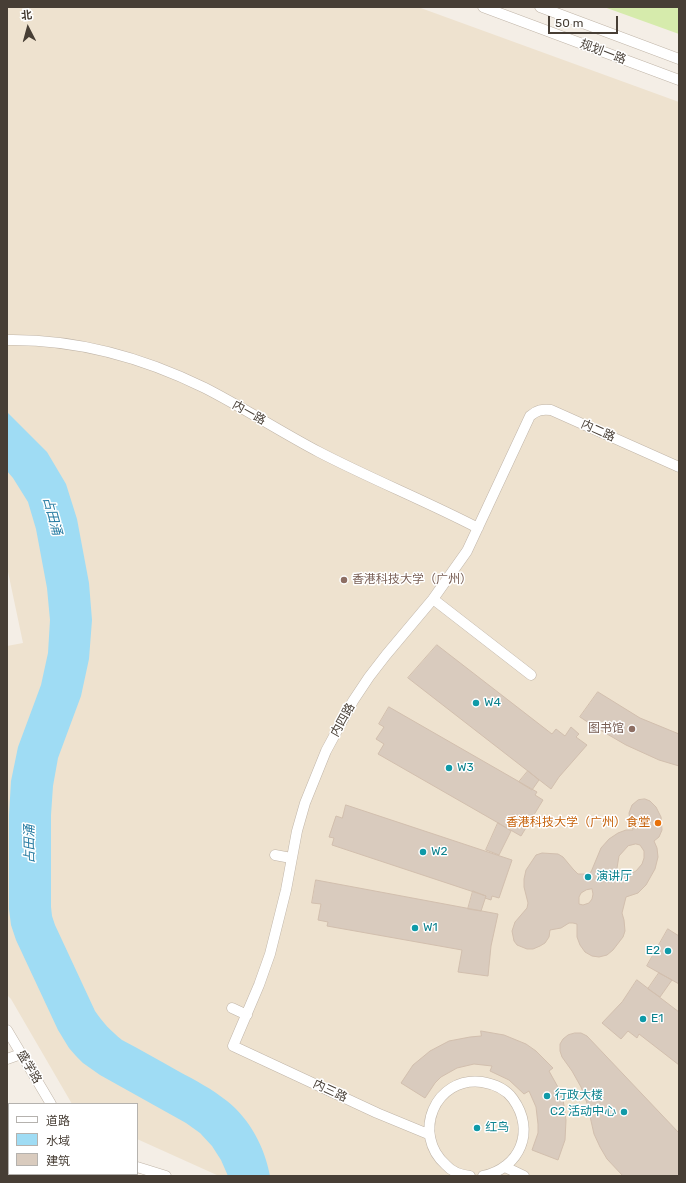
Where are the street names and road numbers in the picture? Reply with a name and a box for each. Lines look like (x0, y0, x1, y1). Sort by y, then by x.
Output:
street label: 规划一路 (578, 37, 628, 67)
street label: 内一路 (230, 398, 268, 428)
street label: 内二路 (579, 417, 617, 445)
street label: 内四路 (328, 701, 358, 739)
street label: 盛学路 (14, 1048, 44, 1086)
street label: 内三路 (311, 1077, 349, 1105)

